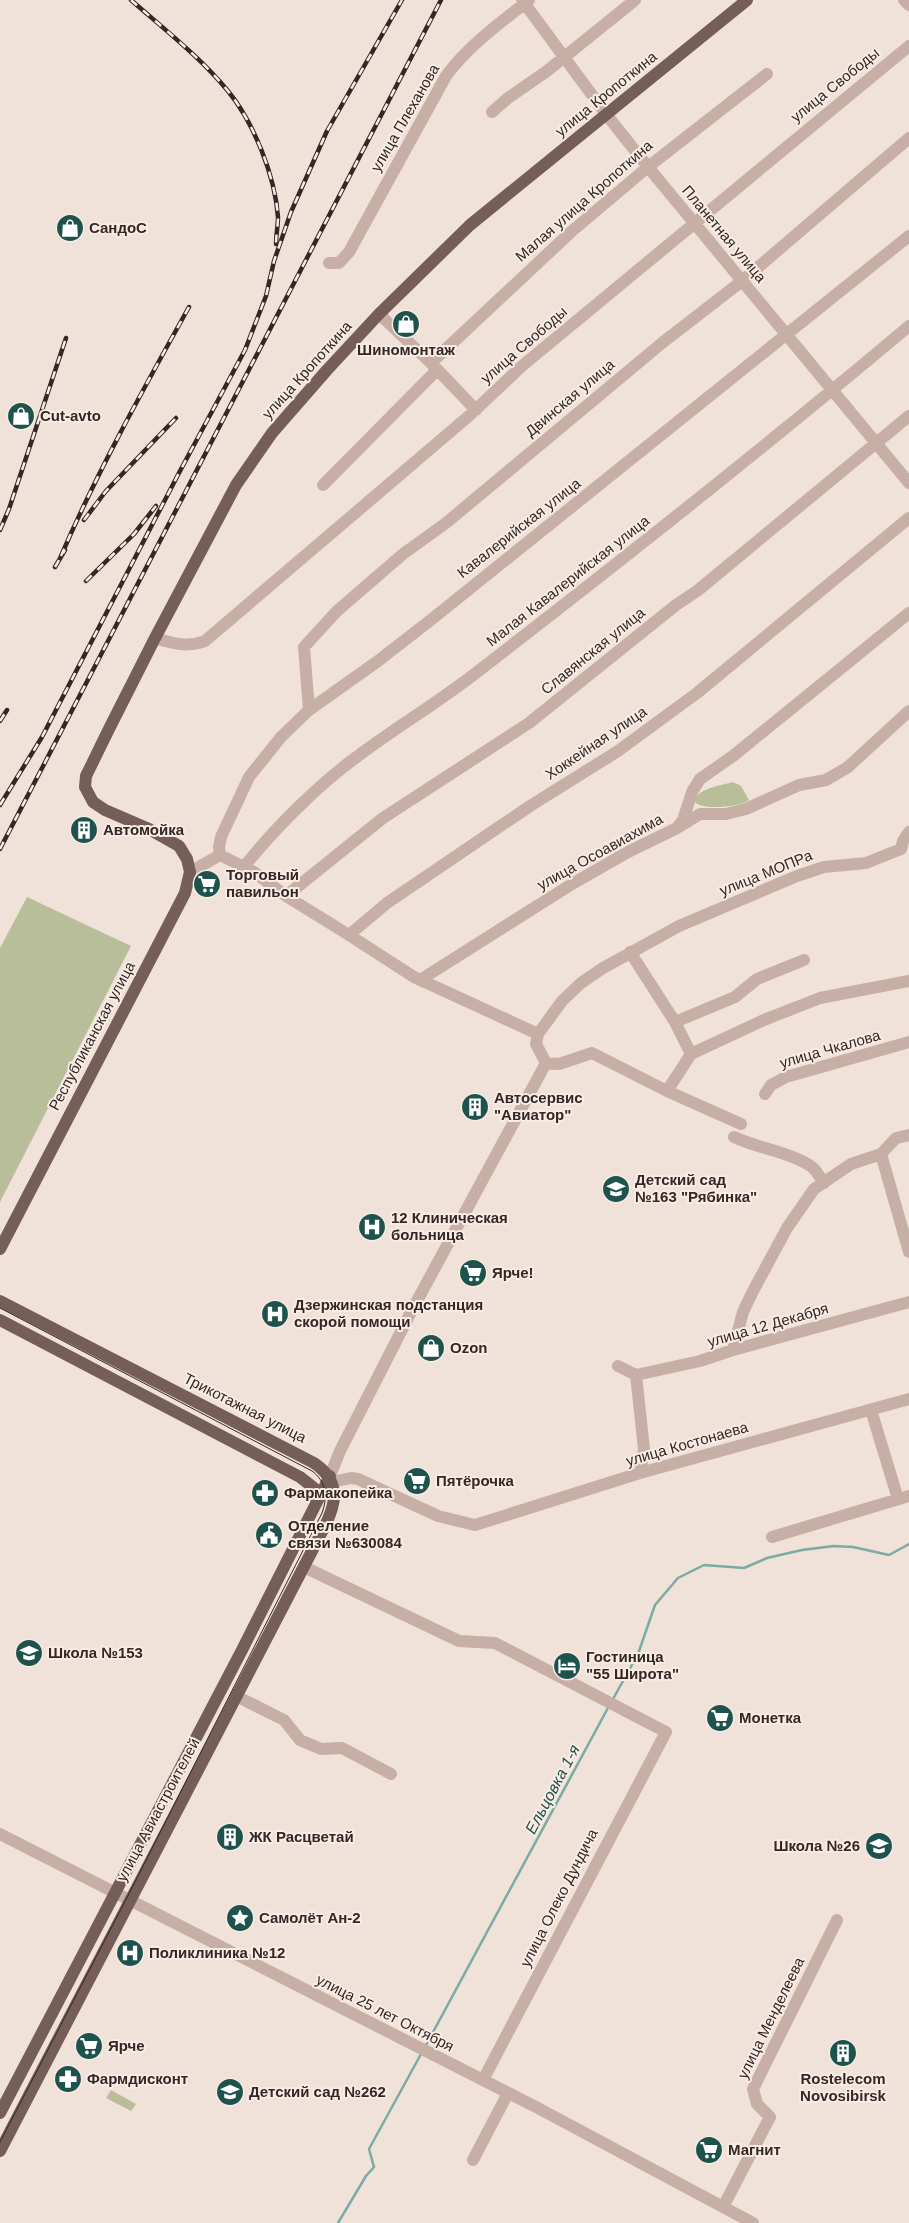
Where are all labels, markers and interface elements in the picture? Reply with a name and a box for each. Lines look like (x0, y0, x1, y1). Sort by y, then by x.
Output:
street label: улица Свободы (787, 44, 882, 125)
street label: улица Кропоткина (552, 47, 660, 140)
street label: улица Плеханова (367, 60, 443, 175)
street label: Малая улица Кропоткина (512, 136, 656, 265)
street label: Планетная улица (679, 182, 770, 286)
shop icon: СандоС (55, 213, 85, 243)
place label: СандоС (89, 219, 147, 236)
street label: улица Свободы (477, 303, 570, 387)
shop icon: Шиномонтаж (391, 309, 421, 339)
street label: улица Кропоткина (258, 317, 355, 422)
place label: Шиномонтаж (357, 341, 455, 358)
street label: Двинская улица (522, 355, 618, 440)
shop icon: Cut-avto (6, 401, 36, 431)
place label: Cut-avto (40, 407, 101, 424)
street label: Кавалерийская улица (454, 474, 584, 581)
street label: Малая Кавалерийская улица (483, 511, 653, 650)
street label: Славянская улица (537, 603, 648, 698)
street label: Хоккейная улица (542, 702, 650, 783)
street label: улица Осоавиахима (534, 810, 666, 893)
building icon: Автомойка (69, 815, 99, 845)
place label: Автомойка (103, 821, 185, 838)
street label: улица МОПРа (717, 846, 815, 899)
place label: Торговый павильон (226, 866, 299, 900)
supermarket icon: Торговый павильон (192, 869, 222, 899)
street label: Республиканская улица (45, 958, 138, 1113)
street label: улица Чкалова (778, 1026, 883, 1071)
place label: Автосервис "Авиатор" (494, 1089, 583, 1123)
building icon: Автосервис "Авиатор" (460, 1092, 490, 1122)
place label: Детский сад №163 "Рябинка" (635, 1171, 757, 1205)
school or university icon: Детский сад №163 "Рябинка" (601, 1174, 631, 1204)
place label: 12 Клиническая больница (391, 1209, 508, 1243)
hospital icon: 12 Клиническая больница (357, 1212, 387, 1242)
supermarket icon: Ярче! (458, 1258, 488, 1288)
place label: Ярче! (492, 1264, 534, 1281)
place label: Дзержинская подстанция скорой помощи (294, 1296, 483, 1330)
hospital icon: Дзержинская подстанция скорой помощи (260, 1299, 290, 1329)
street label: улица 12 Декабря (705, 1299, 830, 1350)
shop icon: Ozon (416, 1333, 446, 1363)
place label: Ozon (450, 1339, 488, 1356)
street label: Трикотажная улица (181, 1369, 310, 1446)
street label: улица Костонаева (624, 1418, 750, 1469)
supermarket icon: Пятёрочка (402, 1466, 432, 1496)
place label: Пятёрочка (436, 1472, 514, 1489)
pharmacy icon: Фармакопейка (250, 1478, 280, 1508)
place label: Фармакопейка (284, 1484, 393, 1501)
place label: Отделение связи №630084 (288, 1517, 402, 1551)
public building icon: Отделение связи №630084 (254, 1520, 284, 1550)
school or university icon: Школа №153 (14, 1638, 44, 1668)
place label: Школа №153 (48, 1644, 143, 1661)
place label: Гостиница "55 Широта" (586, 1648, 679, 1682)
hotel icon: Гостиница "55 Широта" (552, 1651, 582, 1681)
supermarket icon: Монетка (705, 1703, 735, 1733)
place label: Монетка (739, 1709, 802, 1726)
street label: улица Авиастроителей (113, 1735, 203, 1884)
water label: Ельцовка 1-я (522, 1742, 583, 1837)
building icon: ЖК Расцветай (215, 1822, 245, 1852)
street label: улица Олеко Дундича (516, 1825, 601, 1970)
place label: ЖК Расцветай (248, 1828, 354, 1845)
school or university icon: Школа №26 (864, 1831, 894, 1861)
place label: Школа №26 (773, 1837, 860, 1854)
place icon: Самолёт Ан-2 (225, 1903, 255, 1933)
place label: Самолёт Ан-2 (259, 1909, 361, 1926)
hospital icon: Поликлиника №12 (115, 1938, 145, 1968)
place label: Поликлиника №12 (149, 1944, 285, 1961)
street label: улица Менделеева (734, 1954, 808, 2081)
street label: улица 25 лет Октября (314, 1970, 457, 2055)
supermarket icon: Ярче (74, 2031, 104, 2061)
place label: Ярче (108, 2037, 145, 2054)
building icon: Rostelecom Novosibirsk (828, 2038, 858, 2068)
pharmacy icon: Фармдисконт (53, 2064, 83, 2094)
place label: Фармдисконт (87, 2070, 188, 2087)
place label: Rostelecom Novosibirsk (800, 2070, 887, 2104)
school or university icon: Детский сад №262 (215, 2077, 245, 2107)
place label: Детский сад №262 (249, 2083, 386, 2100)
supermarket icon: Магнит (694, 2135, 724, 2165)
place label: Магнит (728, 2141, 781, 2158)

